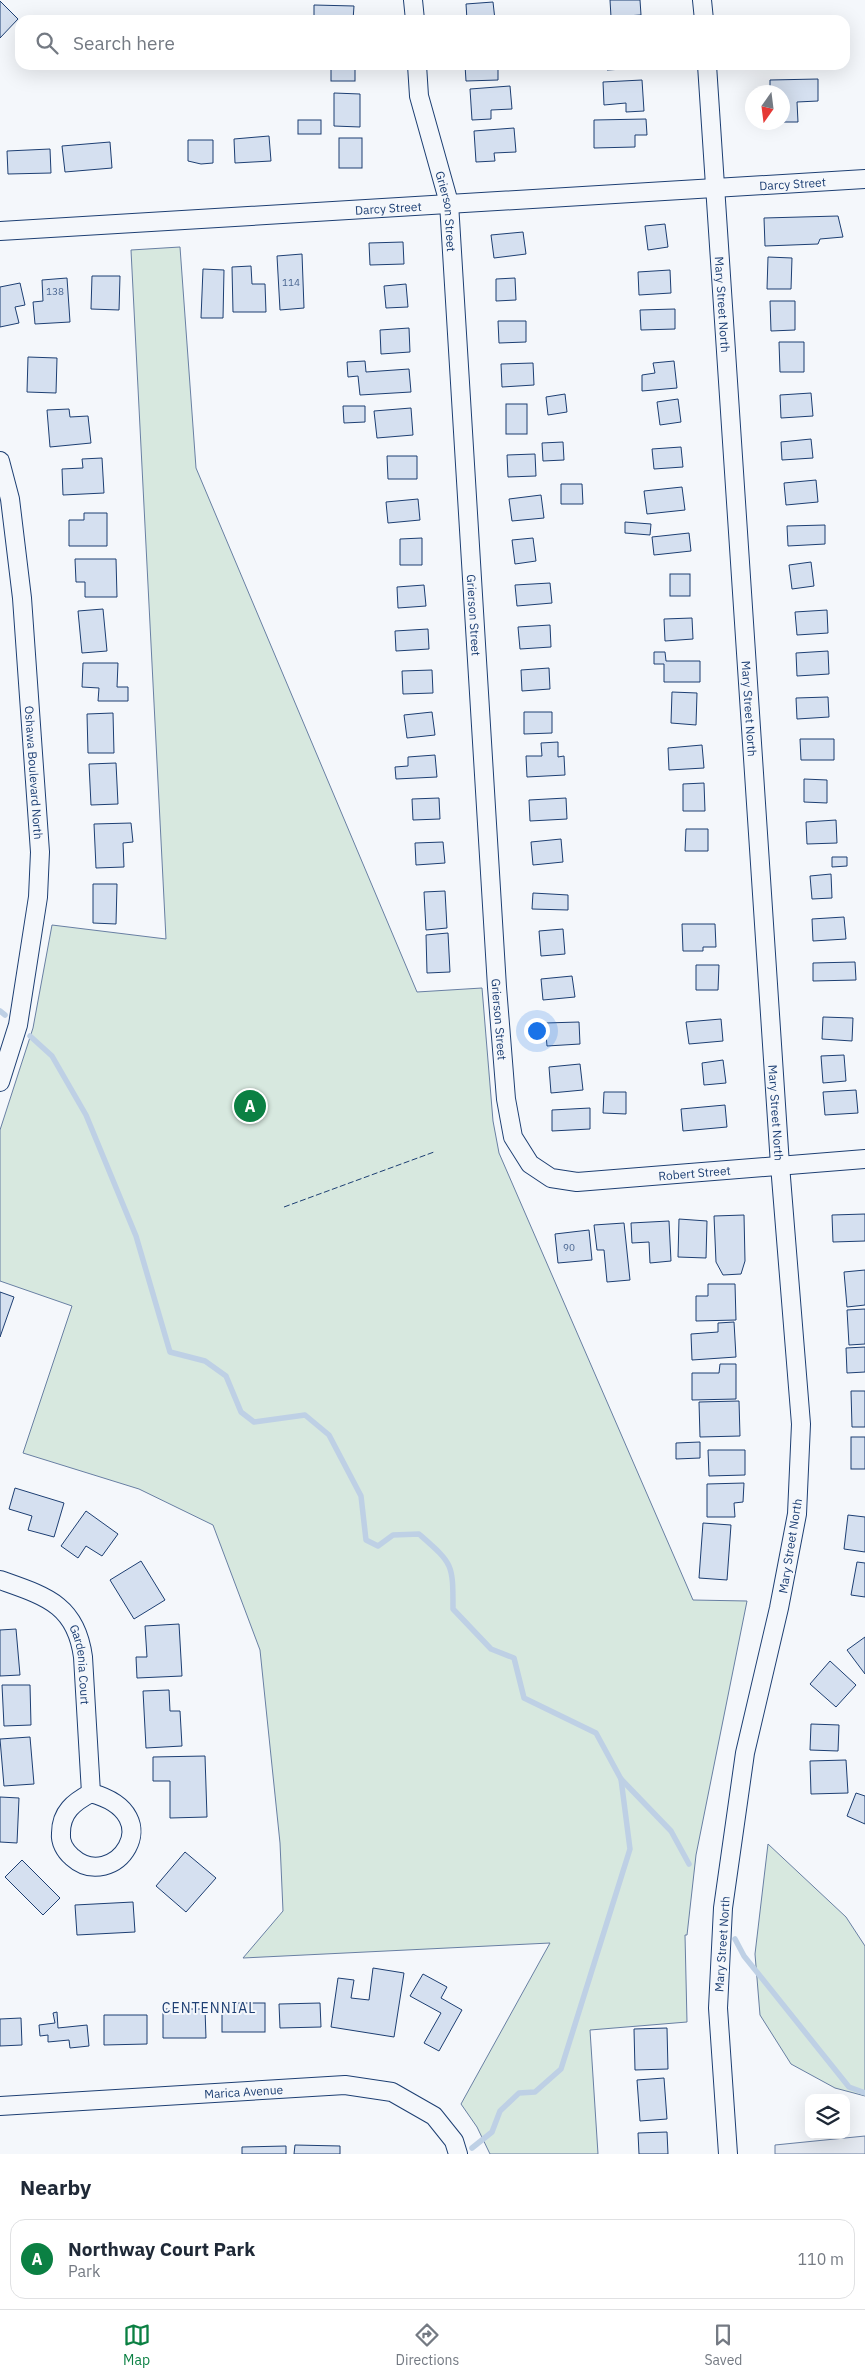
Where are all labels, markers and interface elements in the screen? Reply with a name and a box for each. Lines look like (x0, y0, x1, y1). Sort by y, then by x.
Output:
search box (15, 15, 850, 70)
icon: search (33, 29, 61, 57)
text: Search here (73, 31, 175, 55)
north arrow (745, 85, 790, 130)
street label: Grierson Street (433, 169, 459, 252)
street label: Darcy Street (759, 174, 826, 193)
street label: Darcy Street (355, 198, 422, 217)
street label: Mary Street North (712, 256, 734, 353)
house number: 114 (282, 276, 300, 289)
house number: 138 (46, 285, 64, 298)
street label: Grierson Street (464, 574, 484, 656)
street label: Mary Street North (739, 660, 760, 757)
street label: Oshawa Boulevard North (22, 705, 47, 840)
street label: Grierson Street (489, 978, 510, 1061)
your location (524, 1018, 550, 1044)
street label: Mary Street North (766, 1064, 787, 1161)
pin: A (234, 1087, 266, 1125)
street label: Robert Street (658, 1162, 731, 1183)
house number: 90 (563, 1241, 575, 1254)
street label: Mary Street North (775, 1497, 805, 1595)
street label: Gardenia Court (67, 1622, 93, 1705)
street label: Mary Street North (711, 1896, 733, 1992)
district label: CENTENNIAL (162, 1999, 256, 2017)
street label: Marica Avenue (204, 2081, 284, 2101)
map controls (805, 2094, 850, 2139)
button: layers (805, 2094, 850, 2139)
text: Nearby (20, 2173, 91, 2201)
text: Northway Court Park (68, 2237, 255, 2261)
text: A (32, 2249, 42, 2269)
text: 110 m (797, 2249, 844, 2269)
text: Park (68, 2261, 100, 2281)
tab: Map (123, 2321, 151, 2369)
tab: Directions (396, 2321, 459, 2369)
tab: Saved (704, 2321, 742, 2369)

